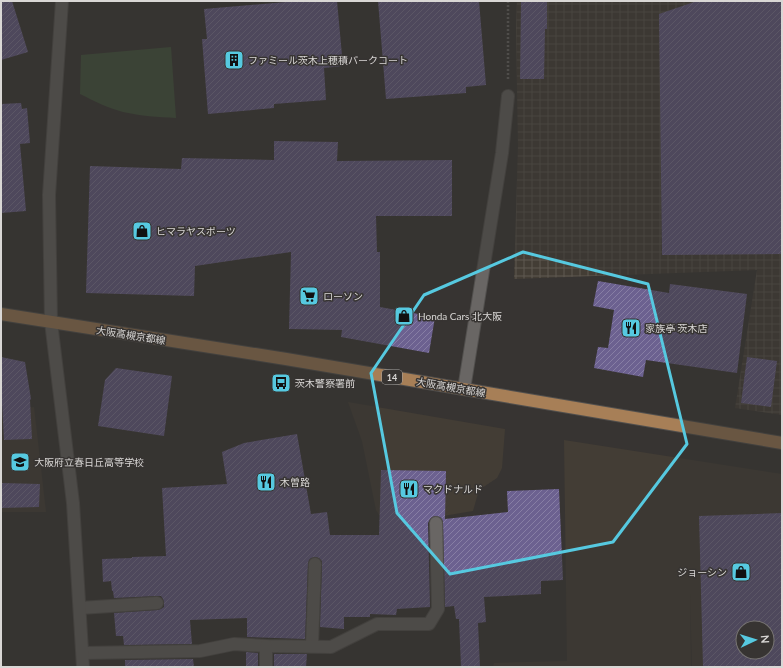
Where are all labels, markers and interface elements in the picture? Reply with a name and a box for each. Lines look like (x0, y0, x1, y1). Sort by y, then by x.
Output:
building icon: ファミール茨木上穂積パークコート (223, 49, 245, 71)
place label: ファミール茨木上穂積パークコート (248, 54, 408, 66)
shop icon: ヒマラヤスポーツ (131, 220, 153, 242)
place label: ヒマラヤスポーツ (156, 225, 236, 237)
supermarket icon: ローソン (298, 285, 320, 307)
place label: ローソン (323, 290, 363, 302)
shop icon: Honda Cars 北大阪 (393, 305, 415, 327)
place label: Honda Cars 北大阪 (418, 310, 502, 322)
restaurant icon: 家族亭 茨木店 (620, 317, 642, 339)
place label: 家族亭 茨木店 (645, 322, 708, 334)
street label: 大阪高槻京都線 (95, 324, 167, 346)
road number: 14 (382, 370, 402, 384)
bus stop icon: 茨木警察署前 (270, 372, 292, 394)
street label: 大阪高槻京都線 (415, 375, 487, 399)
place label: 茨木警察署前 (295, 377, 355, 389)
school or university icon: 大阪府立春日丘高等学校 (9, 451, 31, 473)
place label: 大阪府立春日丘高等学校 (34, 456, 144, 468)
restaurant icon: 木曽路 (255, 471, 277, 493)
place label: 木曽路 (280, 476, 310, 488)
restaurant icon: マクドナルド (398, 478, 420, 500)
place label: マクドナルド (423, 483, 483, 495)
shop icon: ジョーシン (730, 561, 752, 583)
place label: ジョーシン (677, 566, 727, 578)
north arrow (735, 620, 775, 660)
text: N (759, 635, 772, 644)

